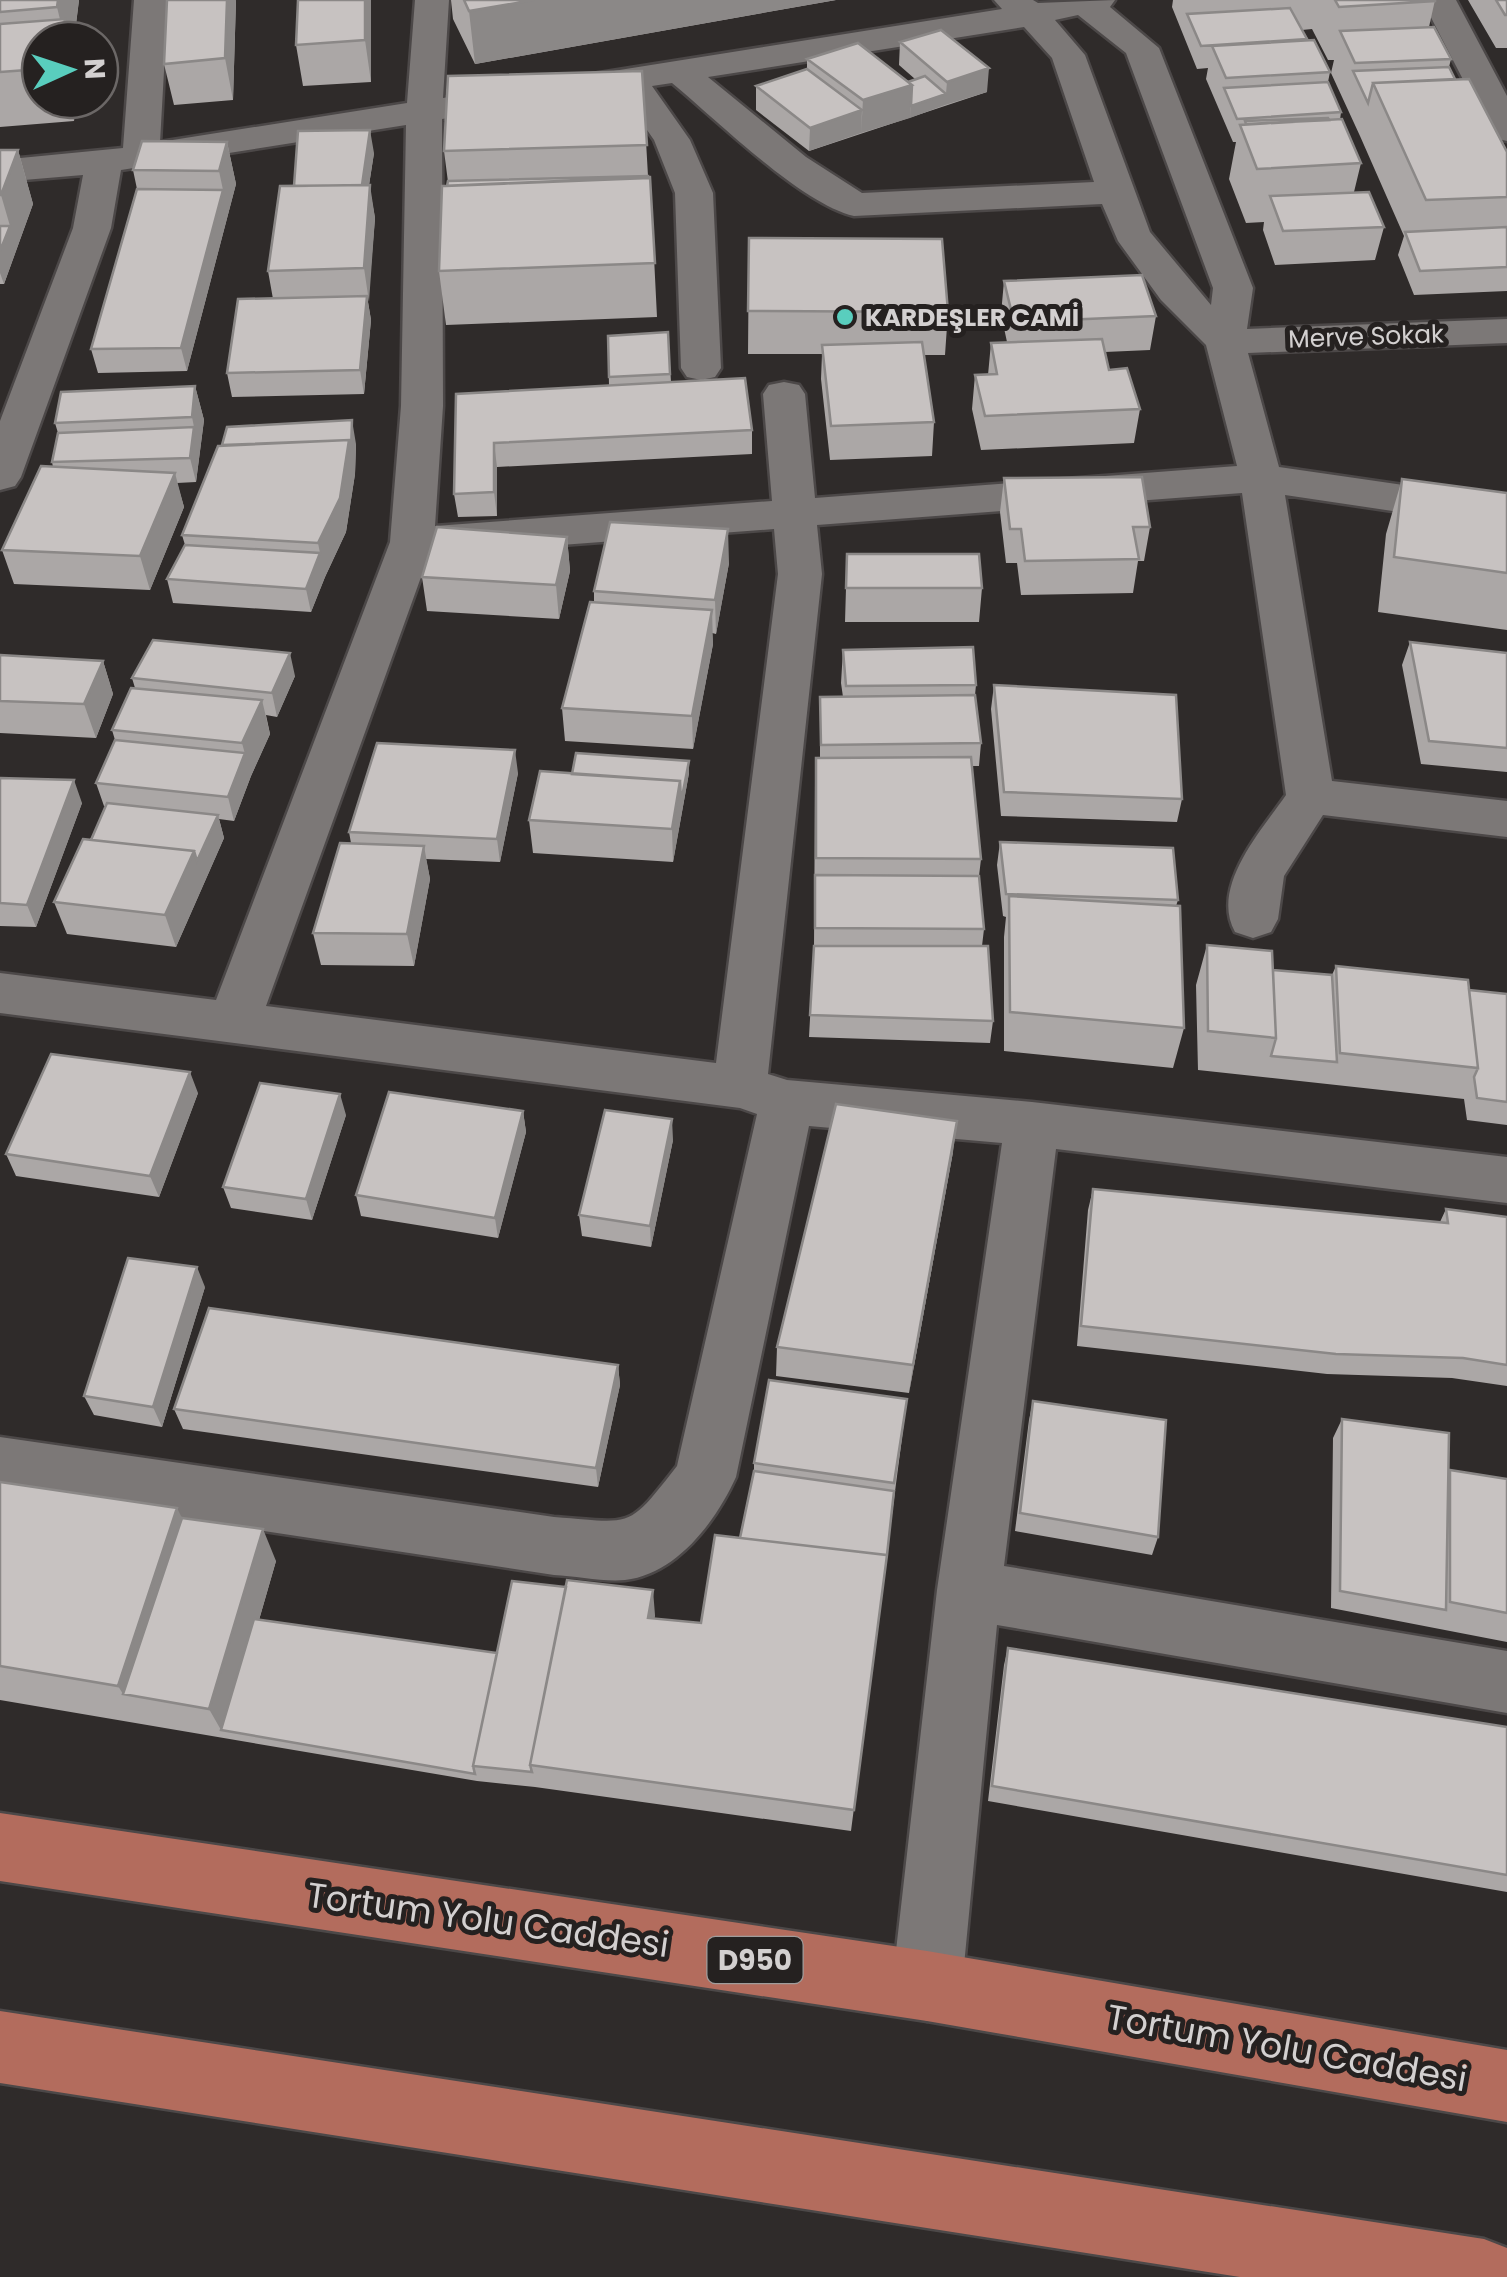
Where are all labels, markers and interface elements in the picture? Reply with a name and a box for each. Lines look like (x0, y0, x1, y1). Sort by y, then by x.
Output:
north arrow (20, 20, 120, 120)
text: N (74, 57, 114, 80)
place label: KARDEŞLER CAMİ (865, 300, 1079, 335)
marker: KARDEŞLER CAMİ (834, 306, 856, 328)
street label: Merve Sokak (1288, 316, 1445, 357)
street label: Tortum Yolu Caddesi (304, 1870, 672, 1969)
road number: D950 (708, 1937, 802, 1983)
street label: Tortum Yolu Caddesi (1103, 1992, 1471, 2103)

